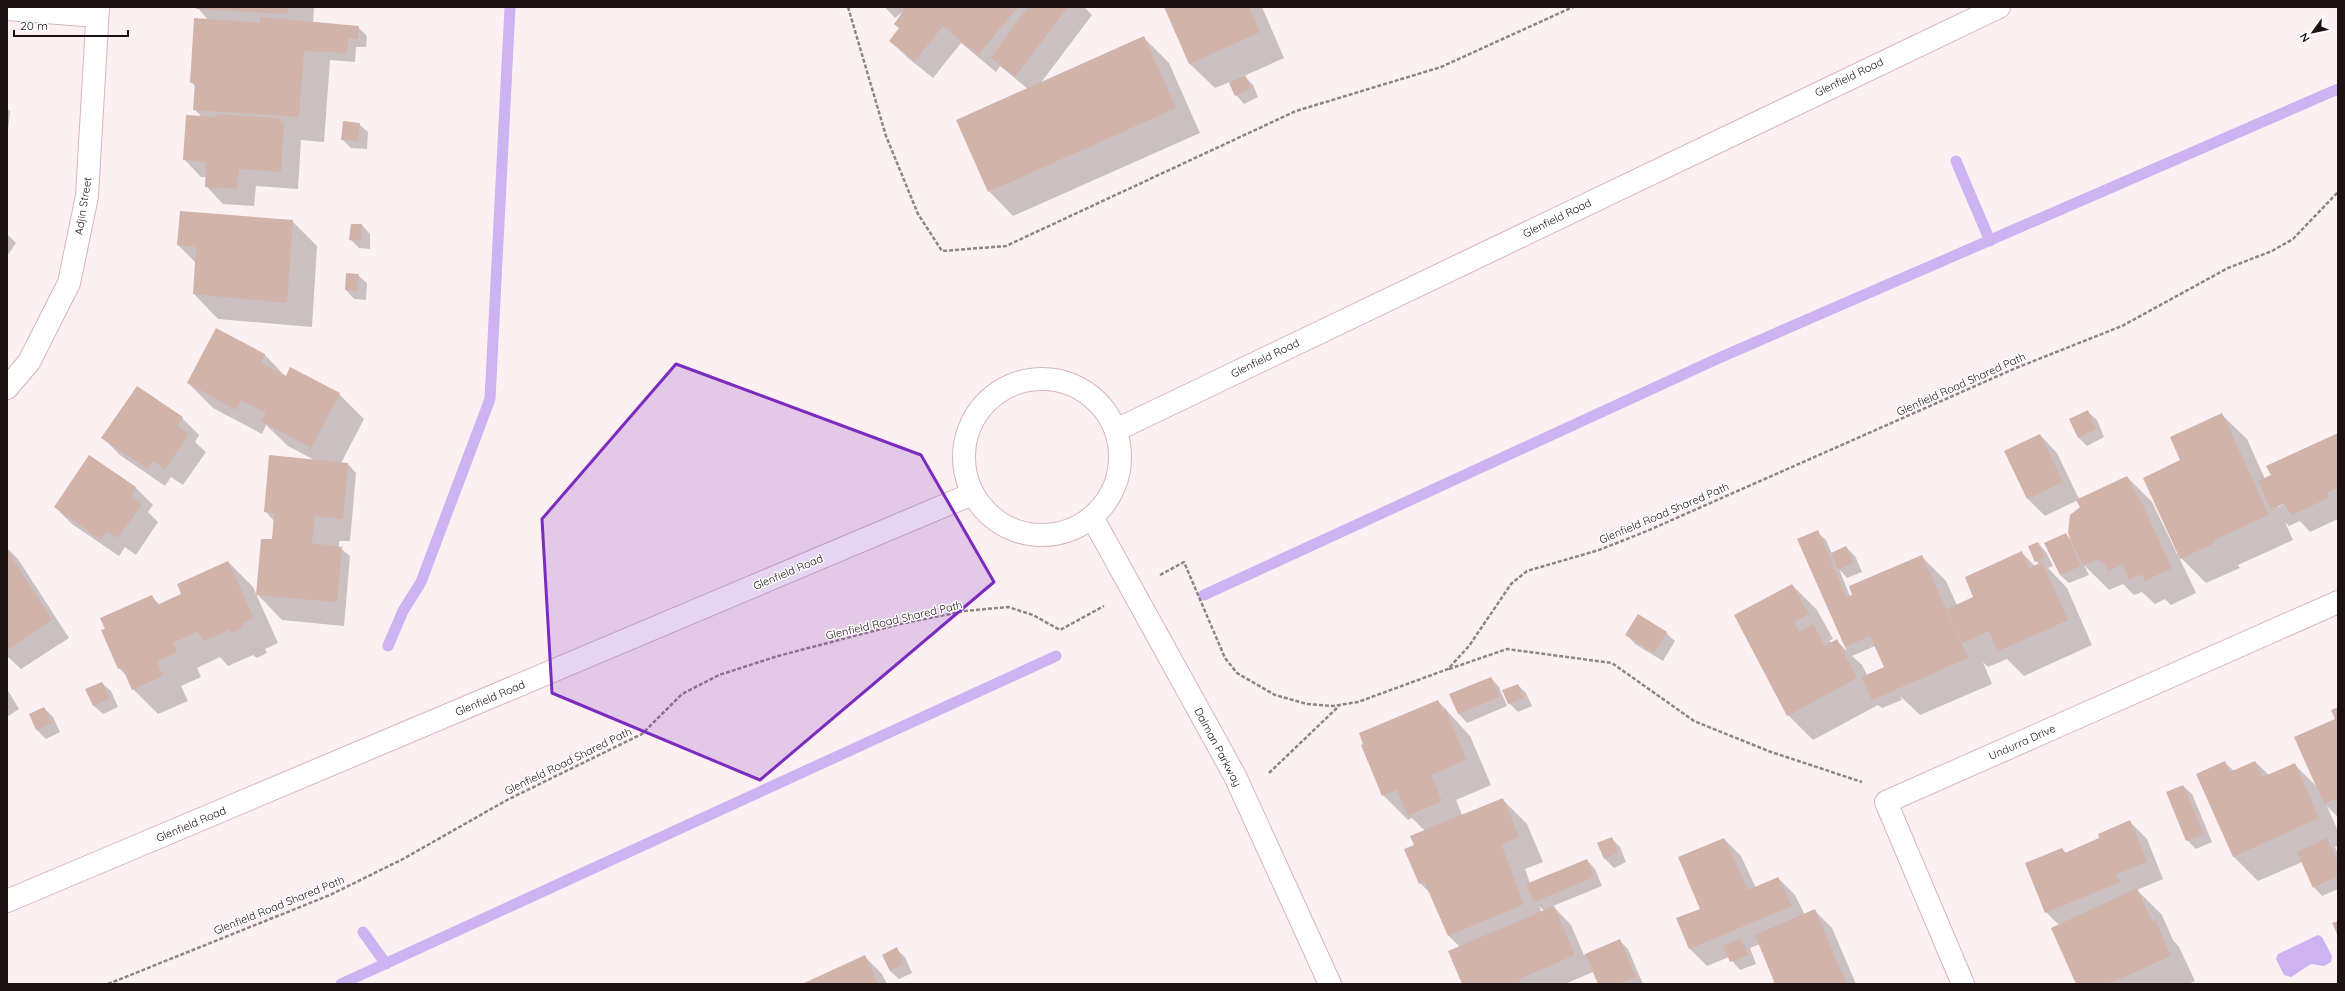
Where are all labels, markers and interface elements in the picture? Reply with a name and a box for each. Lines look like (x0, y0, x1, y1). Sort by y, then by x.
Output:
scale bar (14, 12, 128, 38)
north arrow (2293, 12, 2333, 52)
text: 20 m (20, 18, 48, 33)
text: N (2297, 30, 2313, 45)
street label: Glenfield Road (1812, 54, 1886, 100)
street label: Adjin Street (72, 176, 95, 236)
street label: Glenfield Road (1520, 195, 1594, 241)
street label: Glenfield Road (1228, 335, 1302, 381)
street label: Glenfield Road Shared Path (1894, 349, 2028, 419)
street label: Glenfield Road Shared Path (1597, 479, 1731, 547)
street label: Glenfield Road (751, 551, 825, 593)
street label: Glenfield Road Shared Path (824, 597, 964, 643)
street label: Glenfield Road (453, 677, 527, 719)
street label: Dalman Parkway (1191, 705, 1245, 789)
street label: Undurra Drive (1986, 721, 2058, 763)
street label: Glenfield Road Shared Path (502, 724, 634, 798)
street label: Glenfield Road (154, 803, 228, 845)
street label: Glenfield Road Shared Path (212, 872, 346, 938)

